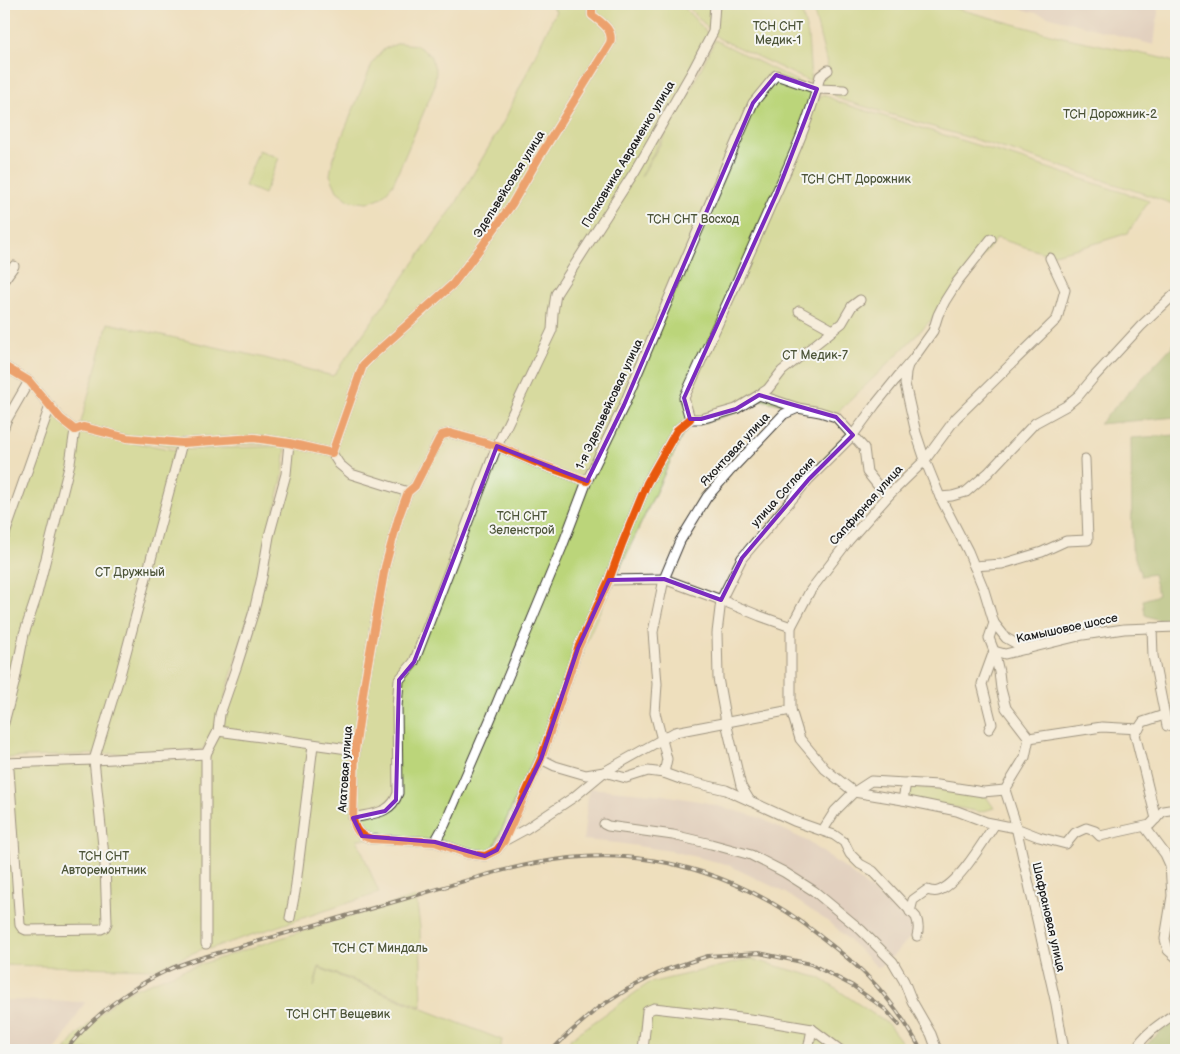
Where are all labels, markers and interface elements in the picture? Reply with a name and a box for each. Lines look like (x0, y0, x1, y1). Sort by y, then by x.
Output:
park label: ТСН СНТ Медик-1 (753, 19, 803, 48)
street label: Полковника Авраменко улица (579, 78, 678, 230)
park label: ТСН Дорожник-2 (1063, 107, 1157, 122)
street label: Эдельвейсовая улица (470, 128, 548, 241)
park label: ТСН СНТ Дорожник (801, 172, 911, 187)
park label: ТСН СНТ Восход (647, 212, 740, 227)
street label: 1-я Эдельвейсовая улица (573, 337, 646, 472)
park label: СТ Медик-7 (782, 348, 848, 363)
street label: Яхонтовая улица (698, 410, 773, 489)
street label: улица Согласия (748, 454, 819, 530)
street label: Сапфирная улица (826, 462, 906, 549)
park label: ТСН СНТ Зеленстрой (489, 509, 555, 538)
park label: СТ Дружный (95, 565, 165, 580)
street label: Камышовое шоссе (1015, 610, 1120, 647)
street label: Агатовая улица (335, 725, 356, 814)
park label: ТСН СНТ Авторемонтник (60, 849, 147, 878)
street label: Шафрановая улица (1029, 861, 1068, 973)
park label: ТСН СТ Миндаль (332, 941, 428, 956)
park label: ТСН СНТ Вещевик (286, 1007, 391, 1022)

